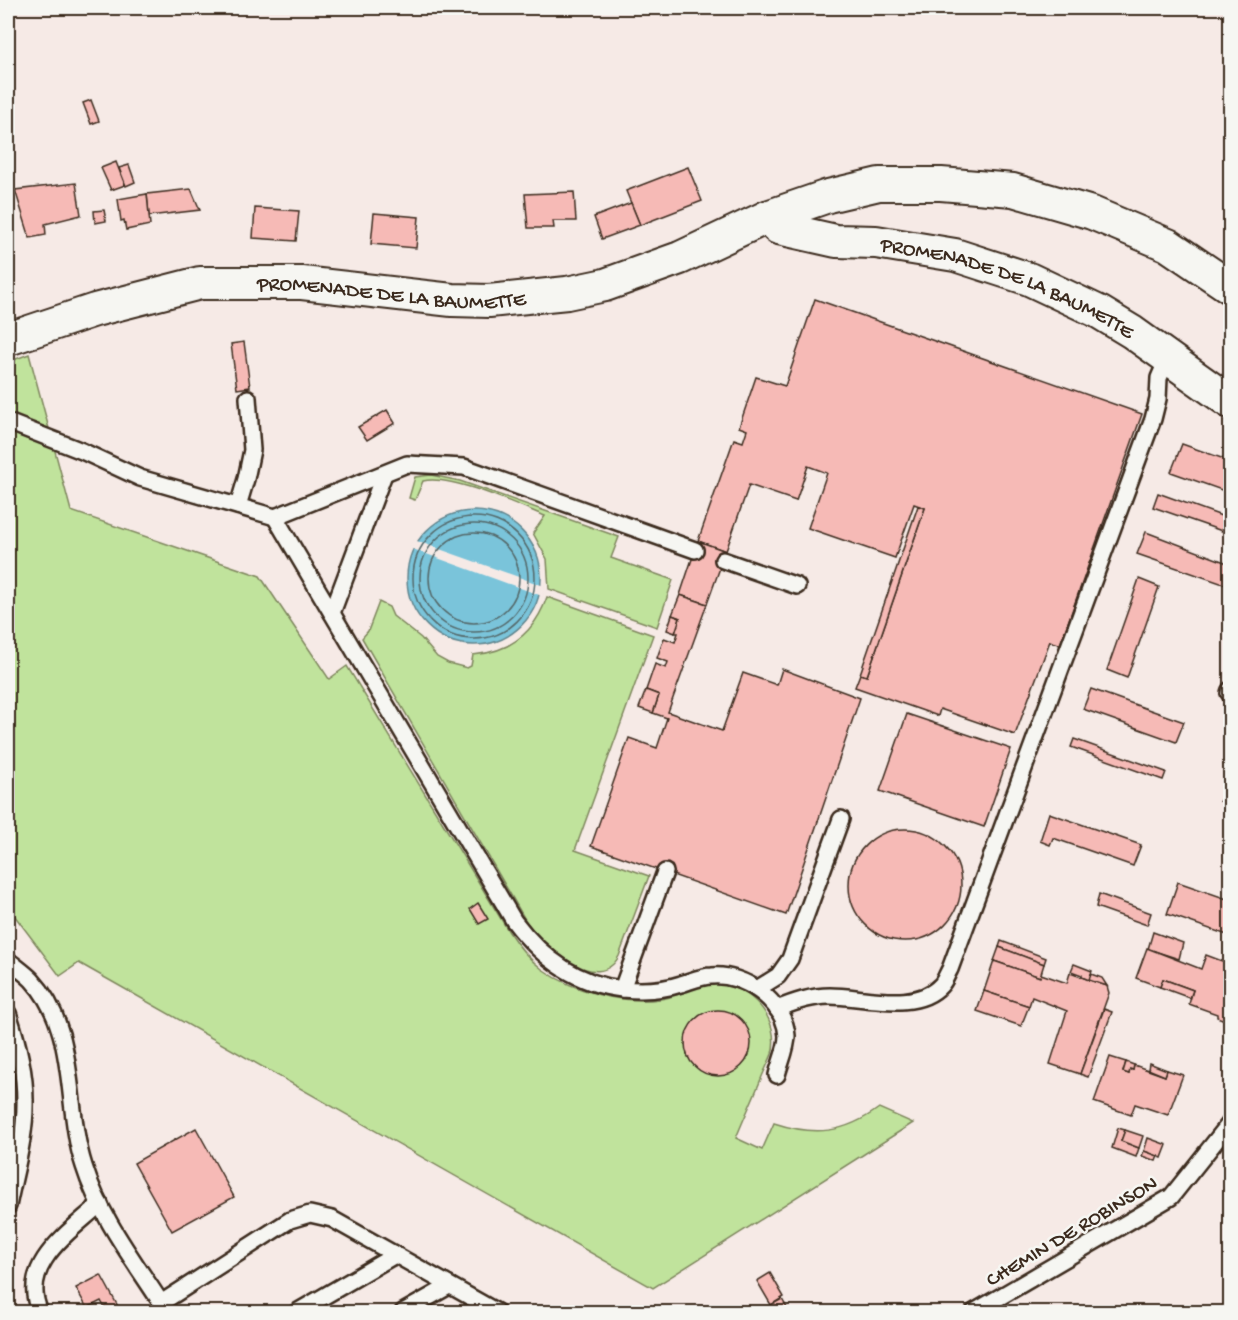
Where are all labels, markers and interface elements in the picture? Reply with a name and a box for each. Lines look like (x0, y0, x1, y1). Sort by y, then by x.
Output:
street label: PROMENADE DE LA BAUMETTE (877, 234, 1138, 347)
street label: PROMENADE DE LA BAUMETTE (256, 274, 528, 317)
street label: CHEMIN DE ROBINSON (982, 1172, 1163, 1294)

